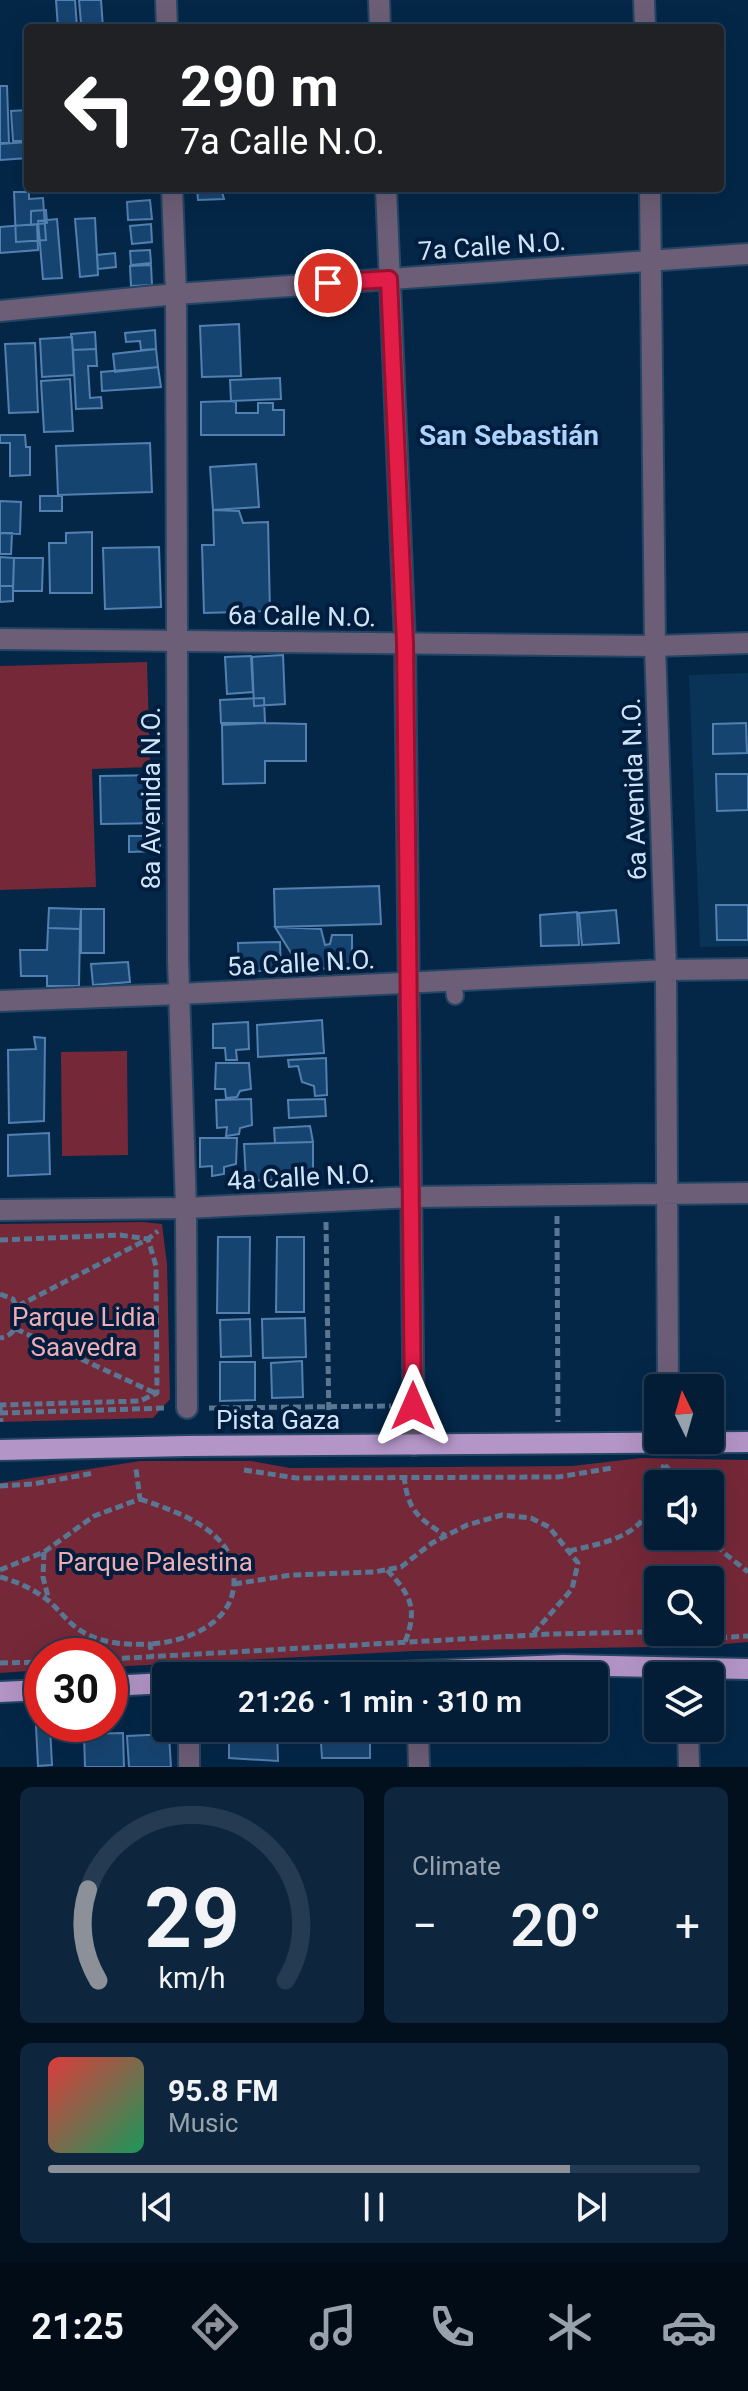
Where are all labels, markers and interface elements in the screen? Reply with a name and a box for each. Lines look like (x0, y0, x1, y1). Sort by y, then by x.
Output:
text: 290 m (180, 54, 339, 120)
icon: left (48, 56, 152, 160)
text: 7a Calle N.O. (180, 121, 385, 163)
street label: 7a Calle N.O. (417, 226, 567, 266)
pin (294, 249, 362, 317)
icon: arrive (306, 261, 350, 305)
district label: San Sebastián (419, 419, 599, 452)
street label: 6a Calle N.O. (228, 600, 376, 632)
street label: 6a Avenida N.O. (616, 697, 652, 881)
street label: 8a Avenida N.O. (136, 707, 166, 889)
street label: 5a Calle N.O. (226, 944, 376, 982)
street label: 4a Calle N.O. (226, 1158, 376, 1196)
park label: Parque Lidia Saavedra (12, 1302, 156, 1362)
position arrow (371, 1364, 455, 1448)
north arrow (644, 1374, 724, 1454)
map controls (644, 1374, 724, 1742)
street label: Pista Gaza (216, 1405, 340, 1435)
button: sound (644, 1470, 724, 1550)
park label: Parque Palestina (57, 1547, 253, 1577)
button: search (644, 1566, 724, 1646)
speed limit sign: 30 (24, 1638, 128, 1742)
button: layers (644, 1662, 724, 1742)
text: 21:26 · 1 min · 310 m (238, 1684, 522, 1719)
text: Climate (412, 1851, 501, 1881)
text: 29 (144, 1870, 240, 1967)
text: 20° (510, 1890, 602, 1961)
text: − (412, 1900, 437, 1952)
text: + (675, 1900, 700, 1952)
text: km/h (158, 1961, 226, 1995)
text: 95.8 FM (168, 2073, 279, 2108)
text: Music (168, 2108, 238, 2138)
icon: previous (135, 2185, 179, 2229)
icon: pause (352, 2185, 396, 2229)
icon: next (569, 2185, 613, 2229)
icon: directions (187, 2299, 243, 2355)
icon: music (305, 2299, 361, 2355)
icon: phone (424, 2299, 480, 2355)
icon: climate (542, 2299, 598, 2355)
icon: car (661, 2299, 717, 2355)
text: 21:25 (31, 2306, 124, 2348)

